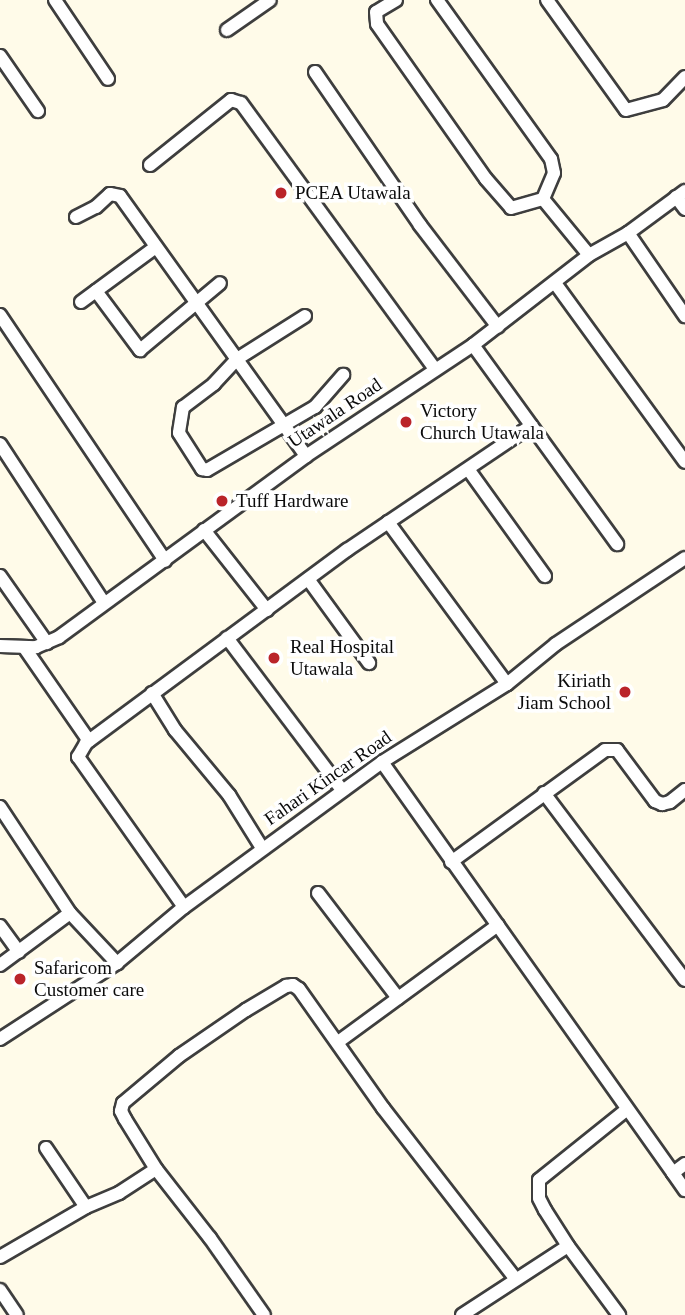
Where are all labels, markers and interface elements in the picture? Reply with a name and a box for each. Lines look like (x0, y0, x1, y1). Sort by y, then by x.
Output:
place label: PCEA Utawala (295, 182, 412, 204)
marker: PCEA Utawala (273, 185, 289, 201)
street label: Utawala Road (284, 373, 386, 453)
place label: Victory Church Utawala (420, 400, 544, 444)
marker: Victory Church Utawala (398, 414, 414, 430)
place label: Tuff Hardware (236, 490, 348, 512)
marker: Tuff Hardware (214, 493, 230, 509)
place label: Real Hospital Utawala (290, 636, 394, 680)
marker: Real Hospital Utawala (264, 648, 284, 668)
place label: Kiriath Jiam School (518, 670, 611, 714)
marker: Kiriath Jiam School (617, 684, 633, 700)
street label: Fahari Kincar Road (260, 726, 396, 830)
place label: Safaricom Customer care (34, 957, 144, 1001)
marker: Safaricom Customer care (12, 971, 28, 987)

